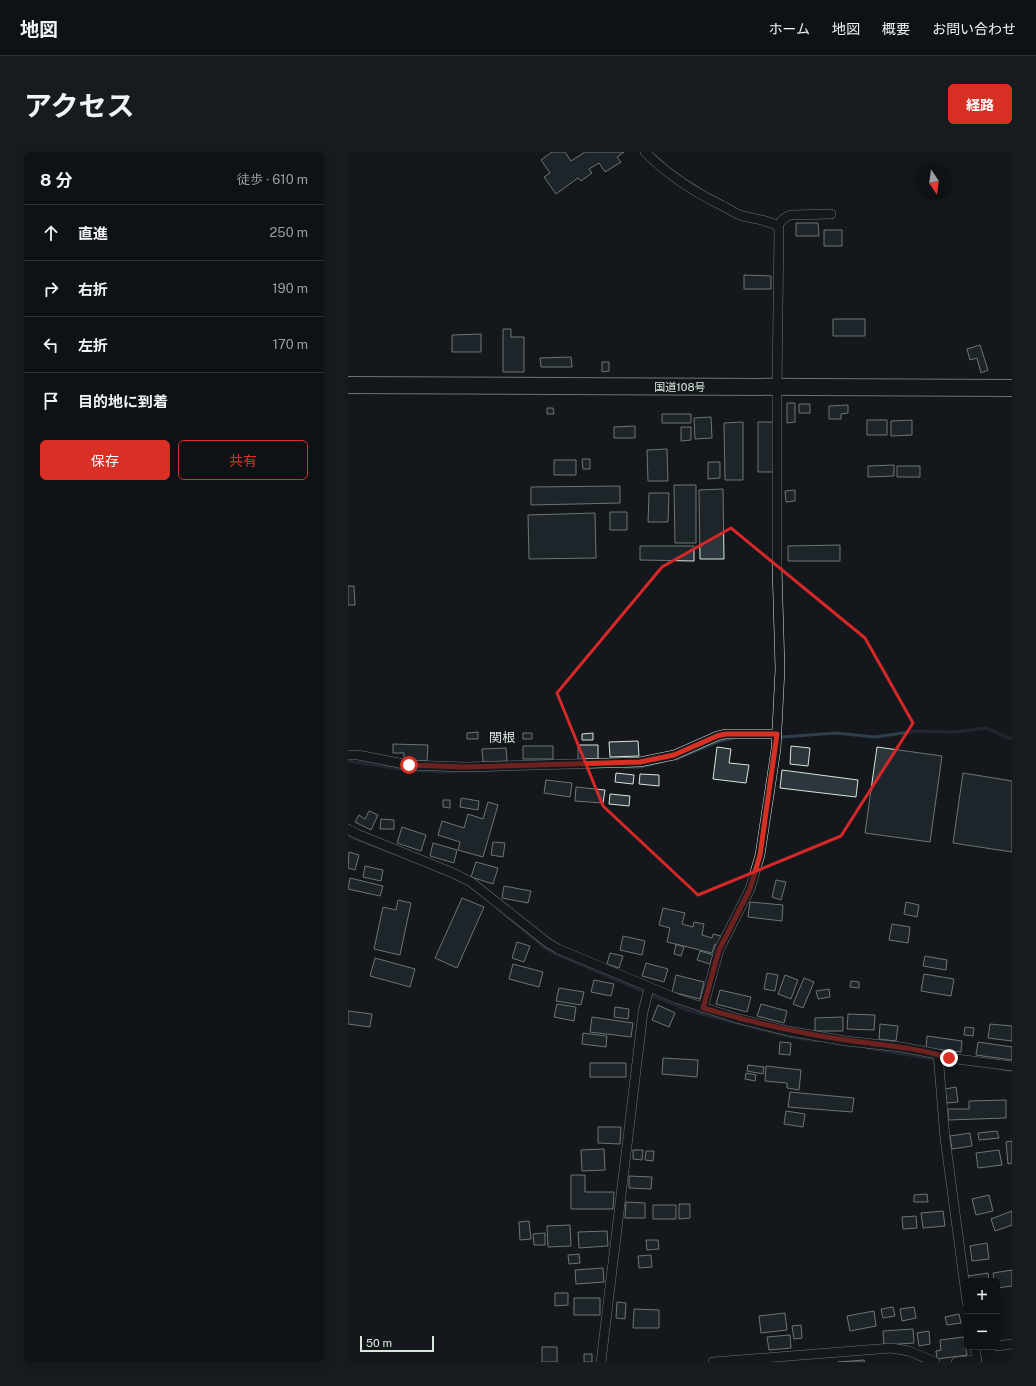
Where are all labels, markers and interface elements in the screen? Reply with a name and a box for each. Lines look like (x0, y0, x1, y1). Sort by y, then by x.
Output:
text: 地図 (20, 18, 58, 40)
text: ホーム (768, 21, 810, 37)
text: 地図 (832, 21, 860, 37)
text: 概要 (882, 21, 910, 37)
text: お問い合わせ (932, 21, 1016, 37)
button: 経路 (948, 84, 1012, 124)
text: アクセス (24, 89, 135, 122)
north arrow (916, 164, 952, 200)
text: 8 分 (40, 170, 72, 190)
text: 徒歩 · 610 m (237, 172, 308, 187)
icon: ahead (40, 222, 62, 244)
text: 直進 (78, 225, 108, 242)
text: 250 m (270, 225, 308, 240)
icon: right (40, 278, 62, 300)
text: 右折 (78, 281, 108, 298)
text: 190 m (272, 281, 308, 296)
icon: left (40, 334, 62, 356)
text: 左折 (78, 337, 108, 354)
text: 170 m (273, 337, 308, 352)
street label: 国道108号 (654, 381, 706, 393)
icon: arrive (40, 390, 62, 412)
text: 目的地に到着 (78, 393, 168, 410)
button: 保存 (40, 440, 170, 480)
button: 共有 (178, 440, 308, 480)
district label: 関根 (489, 730, 515, 745)
route start (400, 756, 418, 774)
route end (940, 1049, 958, 1067)
map controls (964, 1278, 1000, 1350)
button: + (964, 1278, 1000, 1314)
button: − (964, 1314, 1000, 1350)
scale bar (360, 1334, 434, 1353)
text: 50 m (366, 1337, 392, 1349)

